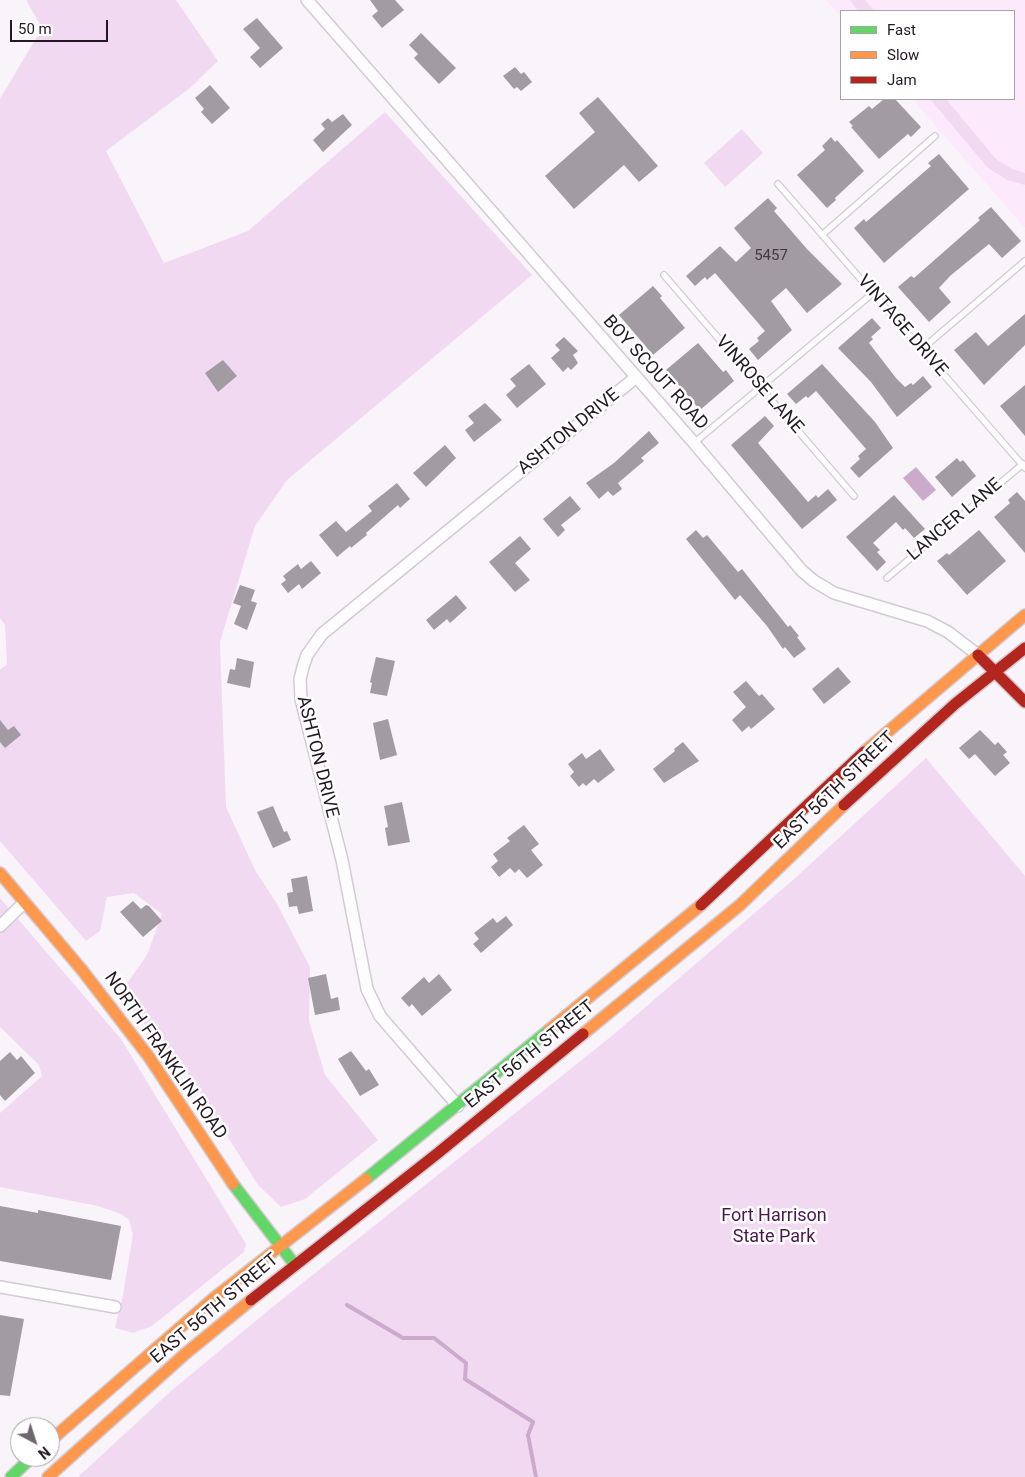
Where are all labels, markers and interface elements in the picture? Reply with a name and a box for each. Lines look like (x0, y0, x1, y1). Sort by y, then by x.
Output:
scale bar (12, 10, 110, 42)
legend (840, 10, 1015, 100)
text: 50 m (18, 20, 52, 38)
text: Fast (887, 21, 916, 39)
text: Slow (887, 46, 919, 64)
text: Jam (887, 71, 917, 89)
house number: 5457 (754, 247, 788, 265)
street label: VINTAGE DRIVE (852, 271, 952, 381)
street label: BOY SCOUT ROAD (598, 311, 712, 435)
street label: VINROSE LANE (711, 332, 807, 438)
street label: ASHTON DRIVE (514, 384, 624, 480)
street label: LANCER LANE (903, 474, 1007, 566)
street label: ASHTON DRIVE (291, 694, 343, 820)
street label: EAST 56TH STREET (770, 728, 900, 854)
street label: NORTH FRANKLIN ROAD (99, 968, 231, 1144)
street label: EAST 56TH STREET (461, 996, 599, 1114)
park label: Fort Harrison State Park (721, 1205, 827, 1248)
street label: EAST 56TH STREET (147, 1249, 283, 1369)
north arrow (10, 1417, 60, 1467)
text: N (35, 1443, 53, 1462)

